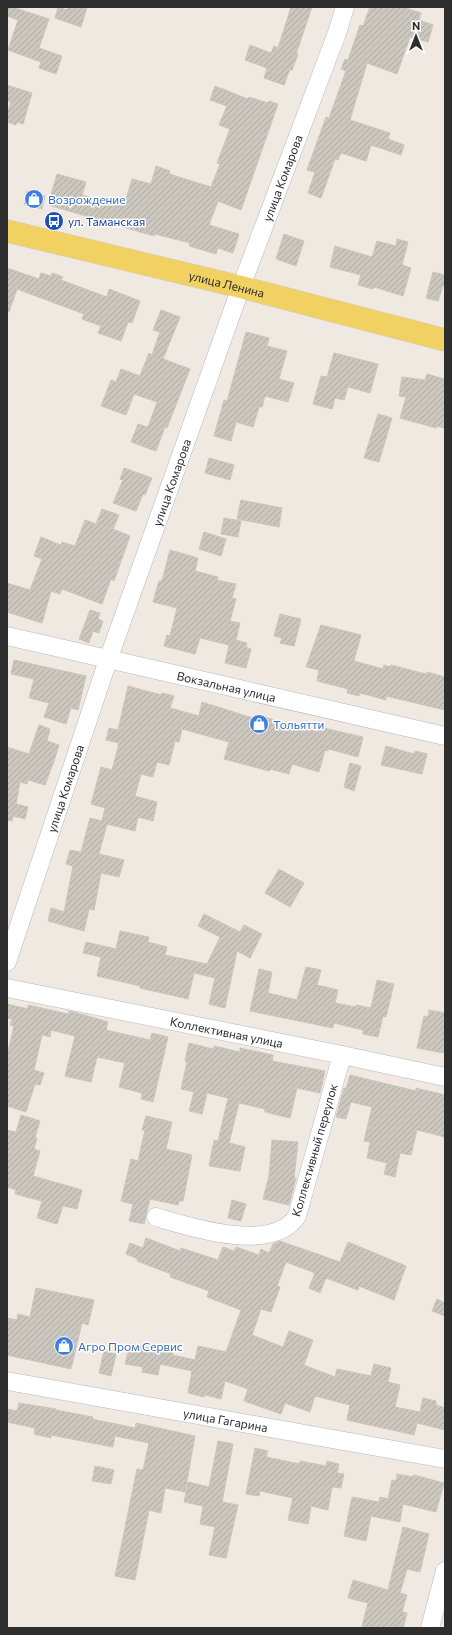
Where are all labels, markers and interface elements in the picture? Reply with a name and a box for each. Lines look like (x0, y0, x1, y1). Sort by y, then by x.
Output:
north arrow (396, 16, 436, 56)
text: N (412, 19, 420, 32)
street label: улица Комарова (259, 133, 305, 223)
shop icon: Возрождение (23, 188, 45, 210)
place label: Возрождение (48, 192, 126, 206)
bus stop icon: ул. Таманская (43, 210, 65, 232)
place label: ул. Таманская (68, 214, 145, 228)
street label: улица Ленина (188, 268, 266, 300)
street label: улица Комарова (149, 437, 193, 528)
street label: Вокзальная улица (176, 668, 277, 704)
shop icon: Тольятти (248, 713, 270, 735)
place label: Тольятти (273, 717, 324, 731)
street label: улица Комарова (44, 743, 86, 834)
street label: Коллективная улица (169, 1014, 284, 1050)
street label: Коллективный переулок (288, 1081, 340, 1218)
shop icon: Агро Пром Сервис (53, 1335, 75, 1357)
place label: Агро Пром Сервис (78, 1339, 183, 1353)
street label: улица Гагарина (182, 1406, 269, 1434)

